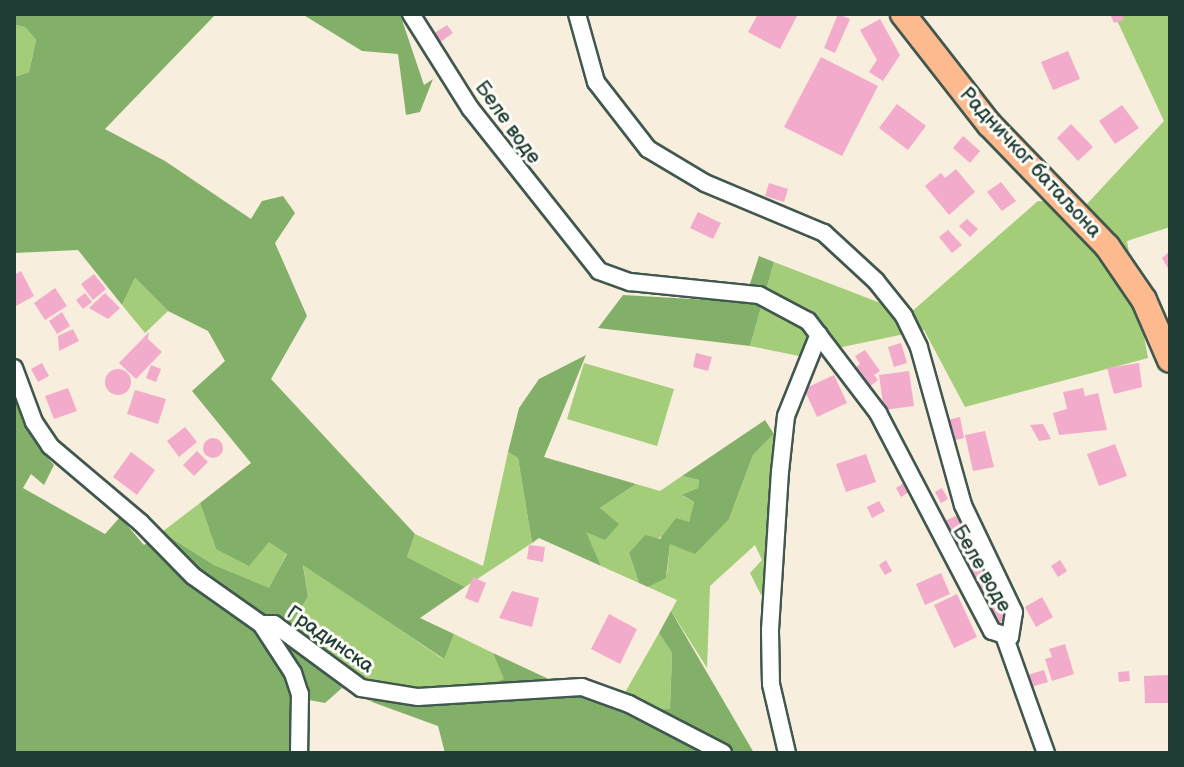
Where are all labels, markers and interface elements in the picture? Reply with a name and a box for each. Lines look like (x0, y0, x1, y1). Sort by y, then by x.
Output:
street label: Беле воде (469, 77, 545, 169)
street label: Радничког батаљона (954, 83, 1106, 243)
street label: Беле воде (946, 521, 1016, 617)
street label: Градинска (282, 601, 378, 679)

